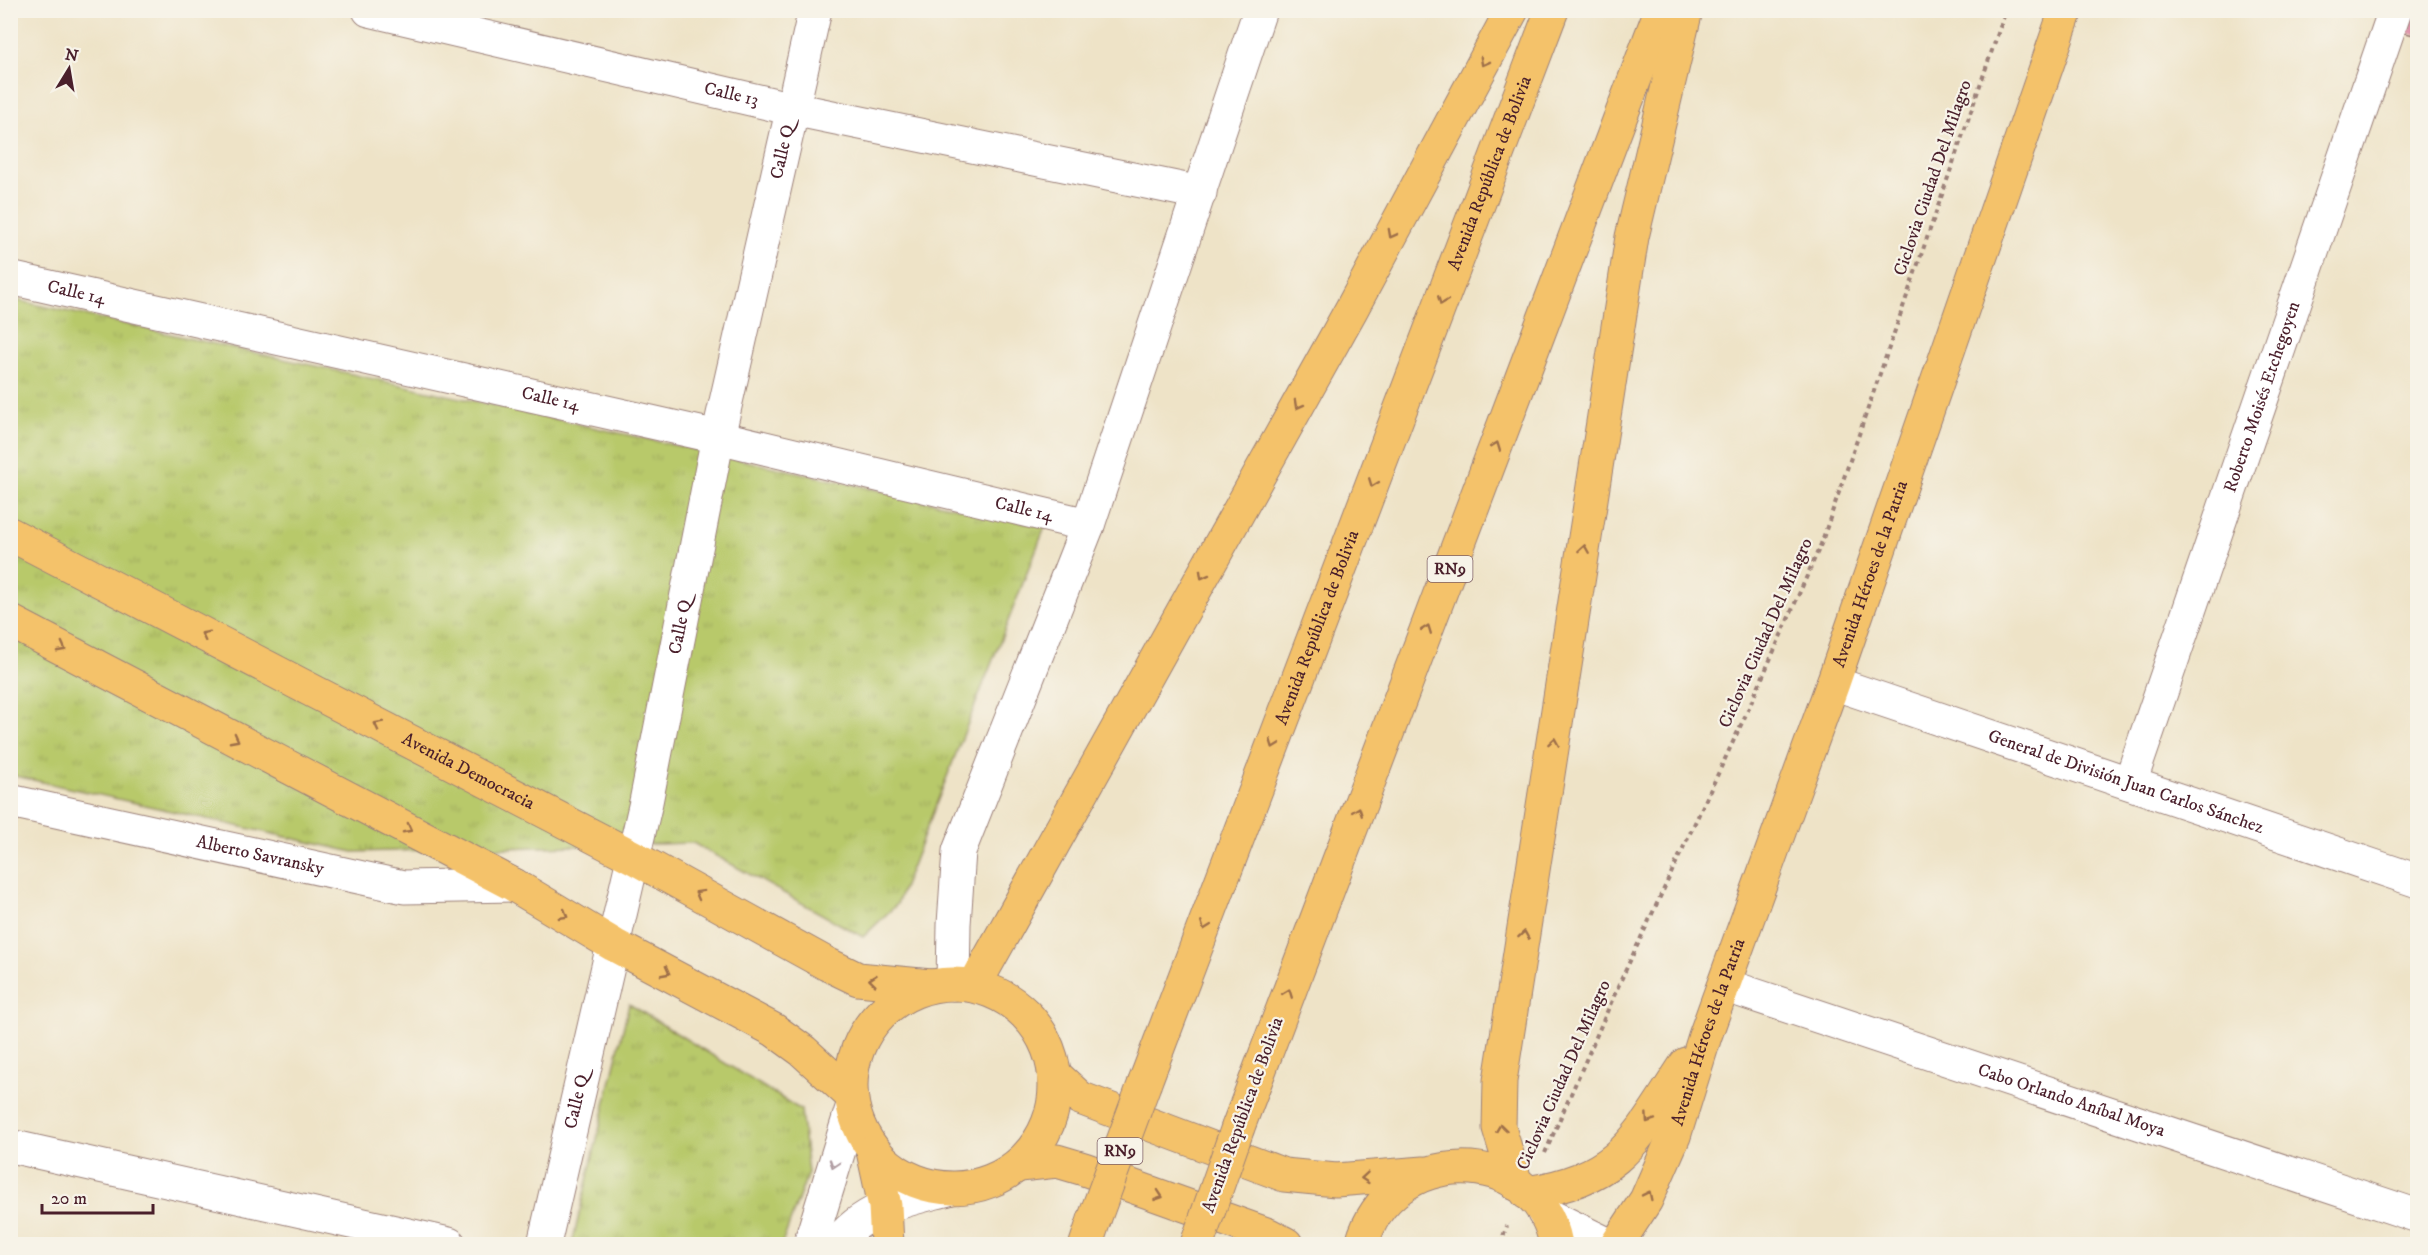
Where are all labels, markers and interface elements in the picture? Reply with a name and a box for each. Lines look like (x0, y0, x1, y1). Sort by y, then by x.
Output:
north arrow (39, 39, 99, 99)
text: N (63, 44, 80, 66)
one-way arrow (1480, 56, 1491, 66)
street label: Avenida República de Bolivia (1443, 73, 1537, 274)
street label: Ciclovia Ciudad Del Milagro (1889, 77, 1977, 279)
street label: Calle 13 (702, 78, 761, 112)
street label: Calle Q (766, 114, 802, 181)
one-way arrow (1388, 228, 1399, 238)
street label: Calle 14 (45, 276, 108, 310)
one-way arrow (1437, 295, 1449, 306)
street label: Roberto Moisés Etchegoyen (2219, 298, 2305, 496)
street label: Calle 14 (519, 382, 582, 417)
one-way arrow (1294, 399, 1306, 409)
one-way arrow (1489, 442, 1501, 453)
one-way arrow (1368, 477, 1380, 488)
street label: Avenida Héroes de la Patria (1828, 477, 1913, 670)
street label: Calle 14 (993, 492, 1056, 527)
street label: Avenida República de Bolivia (1271, 527, 1365, 728)
street label: Ciclovia Ciudad Del Milagro (1714, 534, 1818, 731)
one-way arrow (1577, 545, 1589, 554)
road number: RN9 (1428, 556, 1472, 582)
one-way arrow (1199, 569, 1211, 579)
street label: Calle Q (664, 589, 698, 656)
one-way arrow (1419, 624, 1432, 635)
one-way arrow (200, 631, 211, 643)
one-way arrow (56, 641, 67, 652)
one-way arrow (374, 721, 384, 732)
street label: General de División Juan Carlos Sánchez (1985, 725, 2267, 839)
street label: Avenida Democracia (398, 728, 538, 815)
one-way arrow (229, 731, 240, 743)
one-way arrow (1547, 737, 1560, 747)
one-way arrow (1269, 738, 1281, 749)
one-way arrow (1350, 806, 1363, 817)
one-way arrow (401, 822, 412, 833)
street label: Alberto Savransky (194, 831, 326, 880)
one-way arrow (695, 890, 705, 901)
one-way arrow (558, 908, 568, 920)
one-way arrow (1199, 920, 1212, 931)
one-way arrow (1518, 930, 1530, 939)
street label: Avenida Héroes de la Patria (1667, 935, 1751, 1128)
one-way arrow (659, 965, 670, 976)
one-way arrow (868, 974, 878, 987)
street label: Ciclovia Ciudad Del Milagro (1512, 976, 1616, 1173)
one-way arrow (1281, 989, 1294, 999)
street label: Avenida República de Bolivia (1197, 1014, 1289, 1216)
street label: Cabo Orlando Aníbal Moya (1975, 1059, 2168, 1142)
street label: Calle Q (560, 1064, 596, 1131)
one-way arrow (1645, 1112, 1656, 1123)
one-way arrow (1495, 1123, 1507, 1132)
road number: RN9 (1098, 1138, 1142, 1164)
one-way arrow (828, 1158, 841, 1169)
one-way arrow (1361, 1171, 1370, 1184)
scale bar (42, 1177, 153, 1215)
text: 20 m (51, 1188, 87, 1210)
one-way arrow (1153, 1188, 1163, 1201)
one-way arrow (1640, 1190, 1652, 1201)

